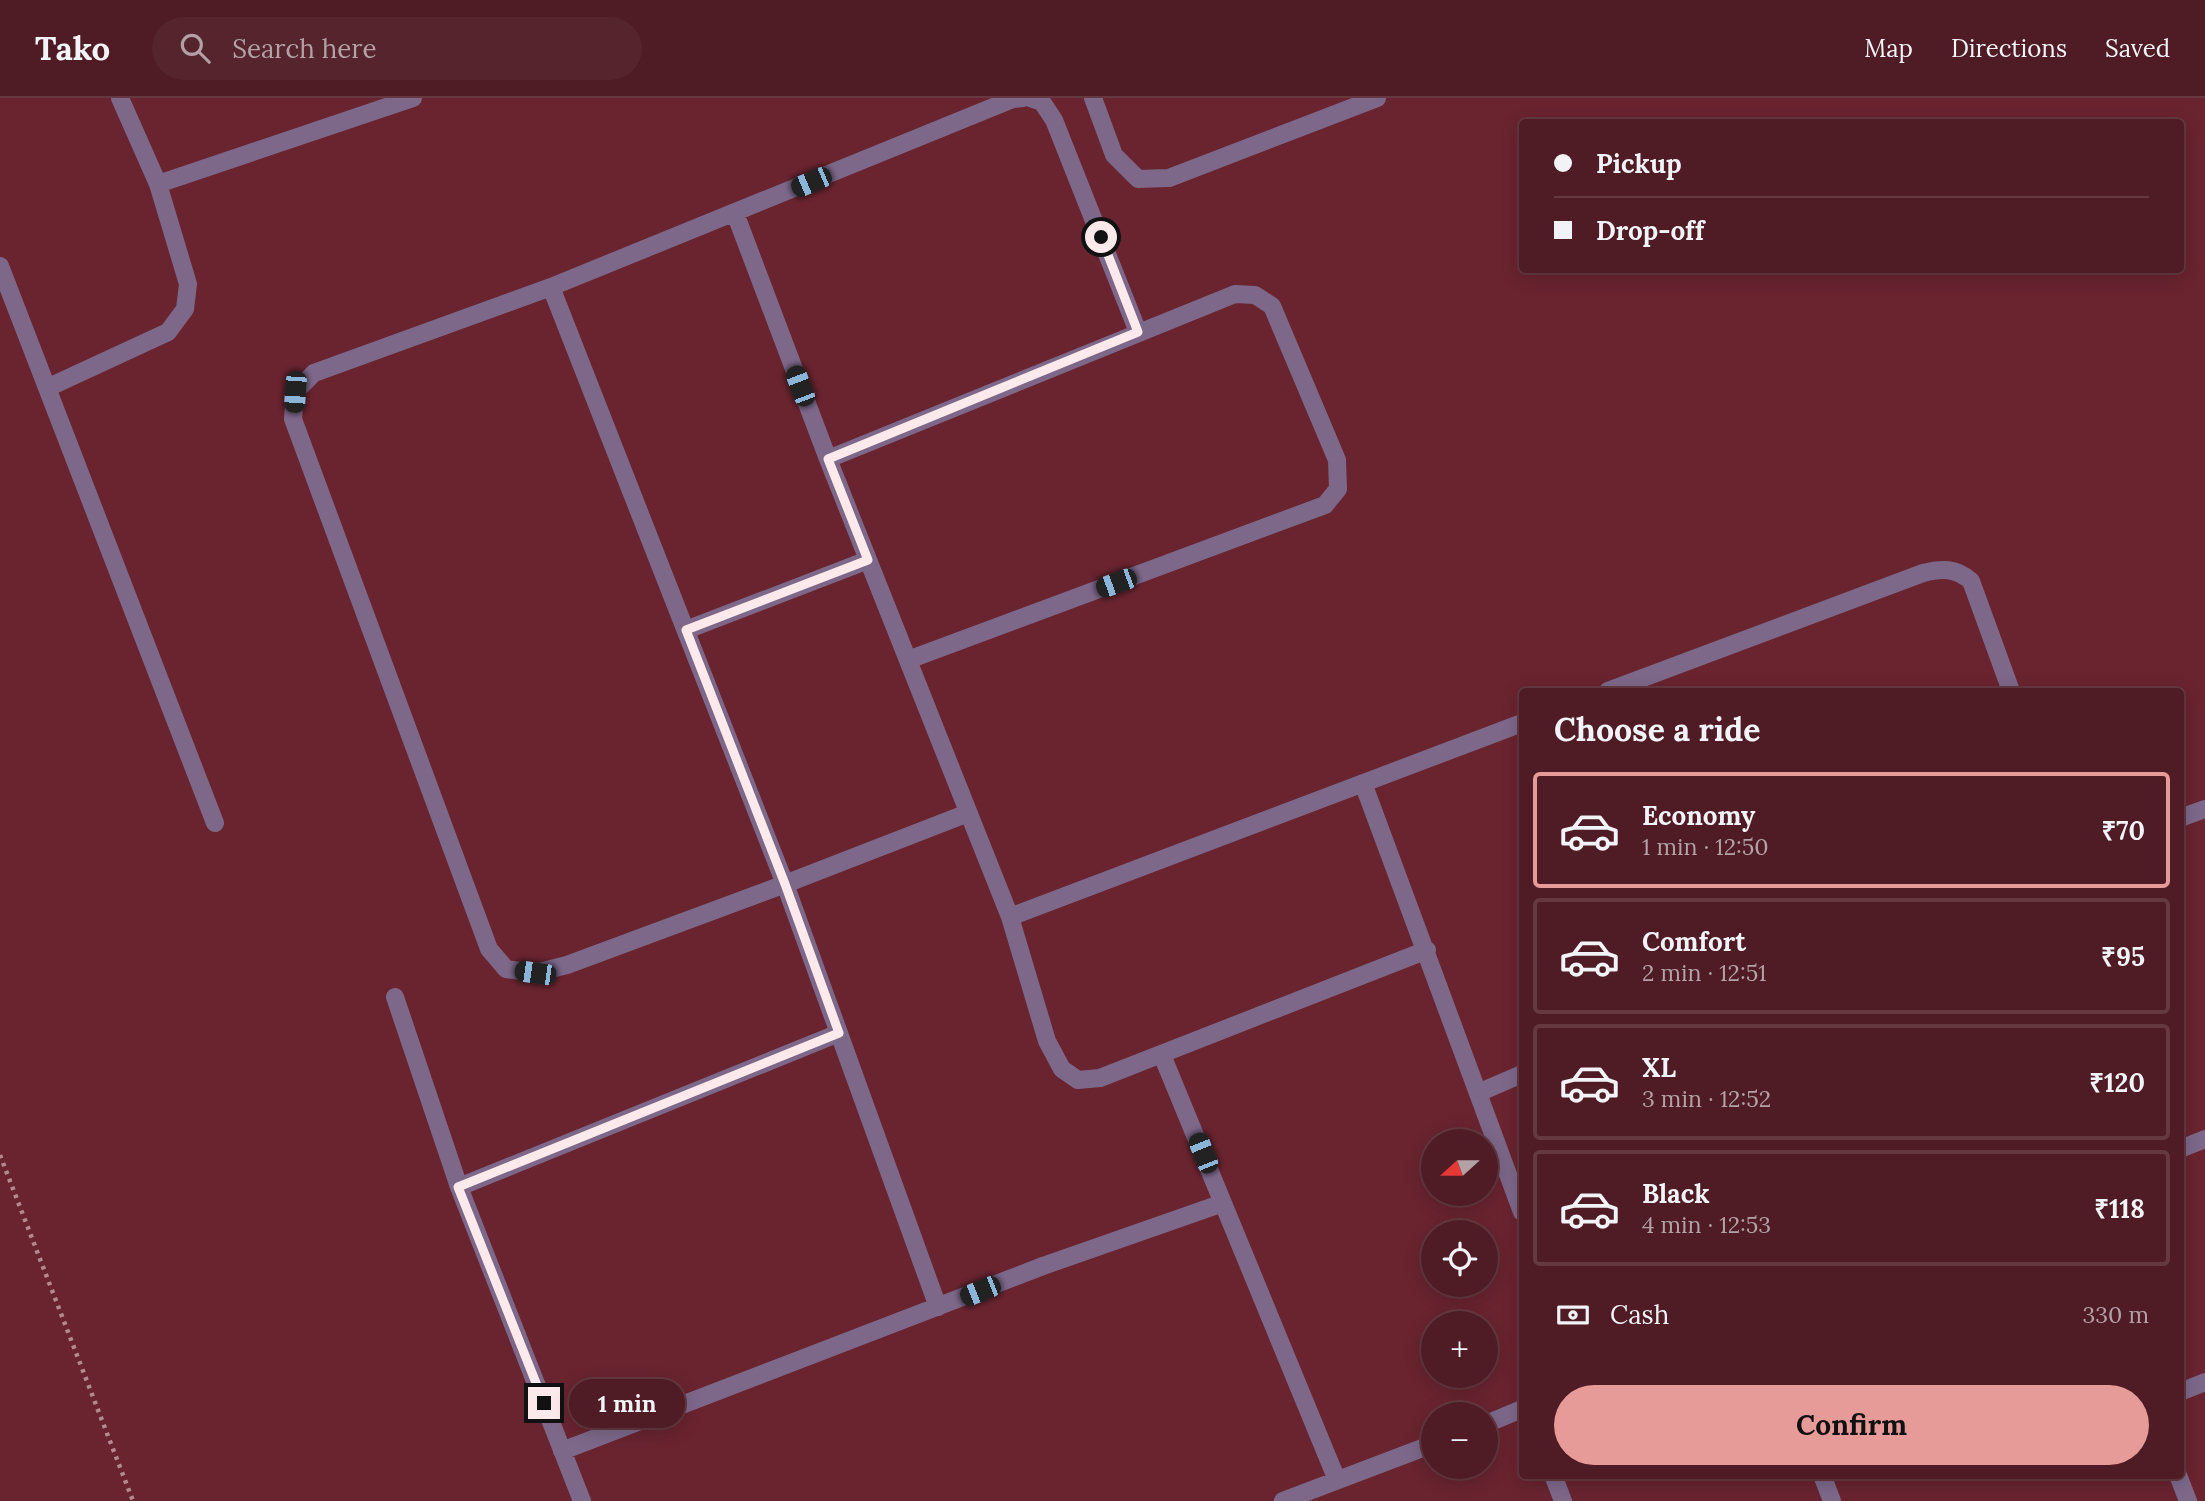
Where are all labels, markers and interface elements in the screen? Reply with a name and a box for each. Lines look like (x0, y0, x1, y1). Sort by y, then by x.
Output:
search box (152, 17, 642, 80)
text: Tako (35, 27, 110, 69)
icon: search (176, 29, 214, 67)
text: Search here (232, 32, 377, 65)
text: Map (1864, 33, 1913, 64)
text: Directions (1951, 33, 2067, 64)
text: Saved (2105, 33, 2170, 64)
text: Pickup (1596, 147, 1682, 180)
car (788, 164, 835, 200)
text: Drop-off (1596, 214, 1704, 247)
route start (1085, 221, 1117, 253)
car (783, 363, 818, 409)
car (284, 370, 307, 414)
car (1093, 566, 1140, 600)
text: Choose a ride (1554, 709, 1761, 750)
icon: car (1558, 799, 1621, 862)
text: Economy (1642, 799, 1755, 832)
text: ₹70 (2101, 814, 2145, 847)
text: 1 min · 12:50 (1642, 832, 1769, 861)
icon: car (1558, 925, 1621, 988)
text: Comfort (1642, 925, 1746, 958)
text: ₹95 (2101, 940, 2145, 973)
text: 2 min · 12:51 (1642, 958, 1767, 987)
car (513, 960, 558, 986)
icon: car (1558, 1051, 1621, 1114)
text: XL (1642, 1051, 1676, 1084)
text: ₹120 (2089, 1066, 2145, 1099)
text: 3 min · 12:52 (1642, 1084, 1771, 1113)
north arrow (1421, 1129, 1498, 1206)
map controls (1421, 1129, 1498, 1479)
car (1186, 1130, 1221, 1176)
icon: car (1558, 1177, 1621, 1240)
text: Black (1642, 1177, 1710, 1210)
text: ₹118 (2094, 1192, 2145, 1225)
text: 4 min · 12:53 (1642, 1210, 1771, 1239)
button: locate (1421, 1220, 1498, 1297)
car (957, 1273, 1004, 1309)
icon: cash (1554, 1296, 1592, 1334)
text: Cash (1610, 1298, 1669, 1331)
text: 330 m (2082, 1300, 2149, 1329)
button: + (1421, 1311, 1498, 1388)
callout: 1 min (568, 1378, 684, 1428)
button: Confirm (1554, 1385, 2149, 1465)
route end (528, 1387, 560, 1419)
text: 1 min (598, 1389, 656, 1418)
button: − (1421, 1402, 1498, 1479)

